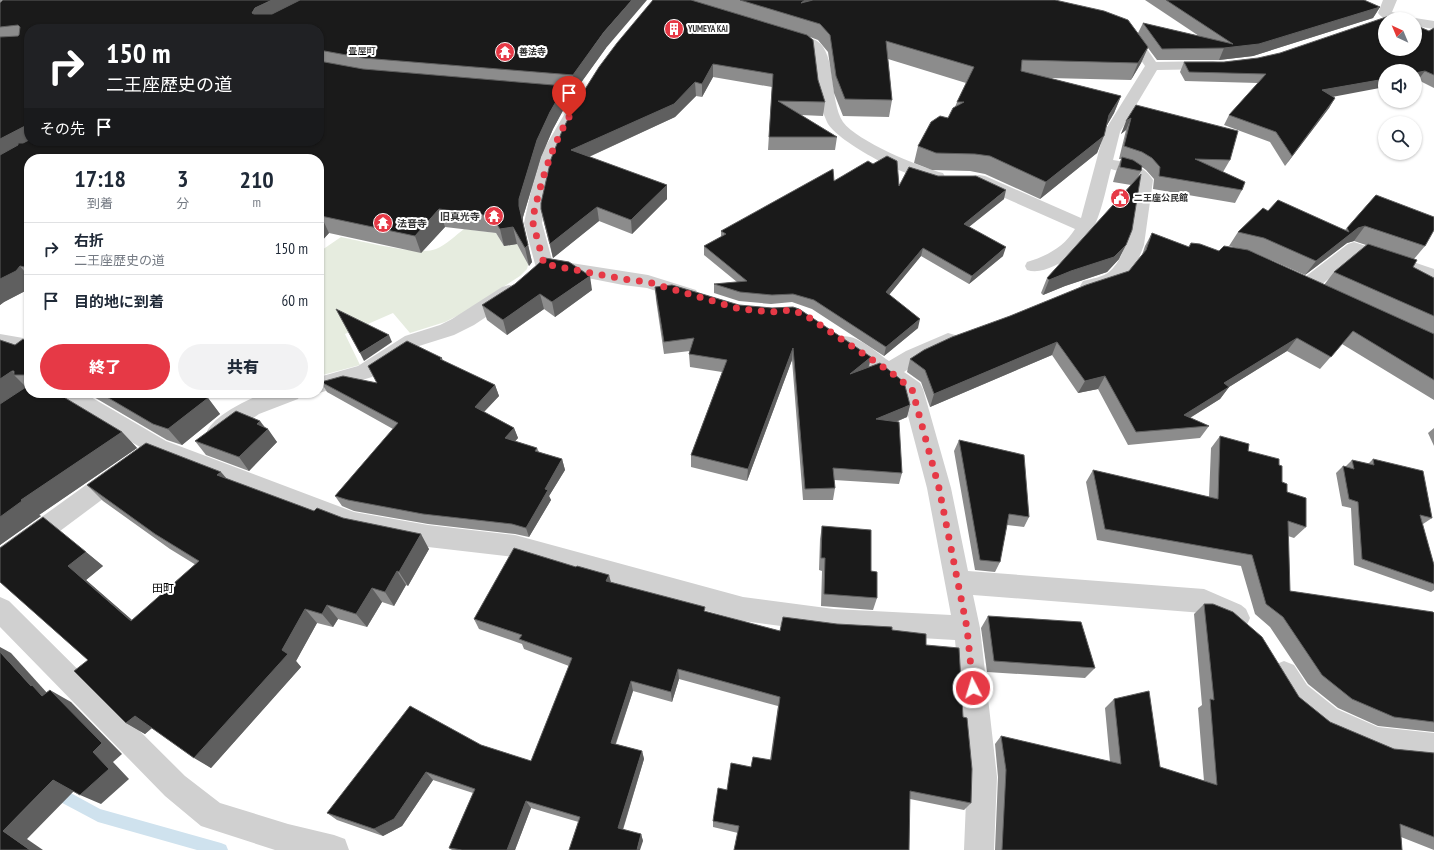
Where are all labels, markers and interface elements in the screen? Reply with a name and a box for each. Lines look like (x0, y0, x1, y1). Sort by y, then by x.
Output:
north arrow (1378, 12, 1422, 56)
map controls (1378, 12, 1422, 160)
building icon: YUMEYA KAI (663, 18, 685, 40)
place label: YUMEYA KAI (687, 23, 728, 34)
text: 150 m (106, 34, 170, 71)
icon: right (40, 40, 92, 92)
temple icon: 善法寺 (494, 41, 516, 63)
district label: 畳屋町 (348, 45, 376, 56)
place label: 善法寺 (519, 46, 546, 57)
button: sound (1378, 64, 1422, 108)
text: 二王座歴史の道 (106, 73, 232, 96)
pin (552, 76, 586, 117)
icon: arrive (558, 82, 580, 104)
icon: arrive (93, 116, 115, 138)
button: search (1378, 116, 1422, 160)
text: その先 (40, 119, 85, 138)
text: 17:18 (74, 163, 126, 194)
text: 3 (177, 163, 188, 194)
text: 210 (239, 164, 274, 195)
public building icon: 二王座公民館 (1109, 187, 1131, 209)
place label: 二王座公民館 (1134, 192, 1188, 203)
text: m (252, 194, 261, 211)
text: 到着 (87, 195, 113, 212)
text: 分 (176, 195, 189, 212)
temple icon: 旧真光寺 (483, 205, 505, 227)
place label: 旧真光寺 (440, 210, 480, 223)
temple icon: 法音寺 (372, 212, 394, 234)
place label: 法音寺 (397, 217, 427, 230)
text: 右折 (74, 231, 104, 250)
icon: right (40, 238, 62, 260)
text: 150 m (275, 239, 308, 258)
text: 二王座歴史の道 (74, 252, 165, 269)
icon: arrive (40, 290, 62, 312)
text: 60 m (282, 291, 308, 310)
text: 目的地に到着 (74, 292, 164, 311)
button: 終了 (40, 344, 170, 390)
button: 共有 (178, 344, 308, 390)
district label: 田町 (152, 581, 174, 595)
position arrow (952, 667, 994, 709)

